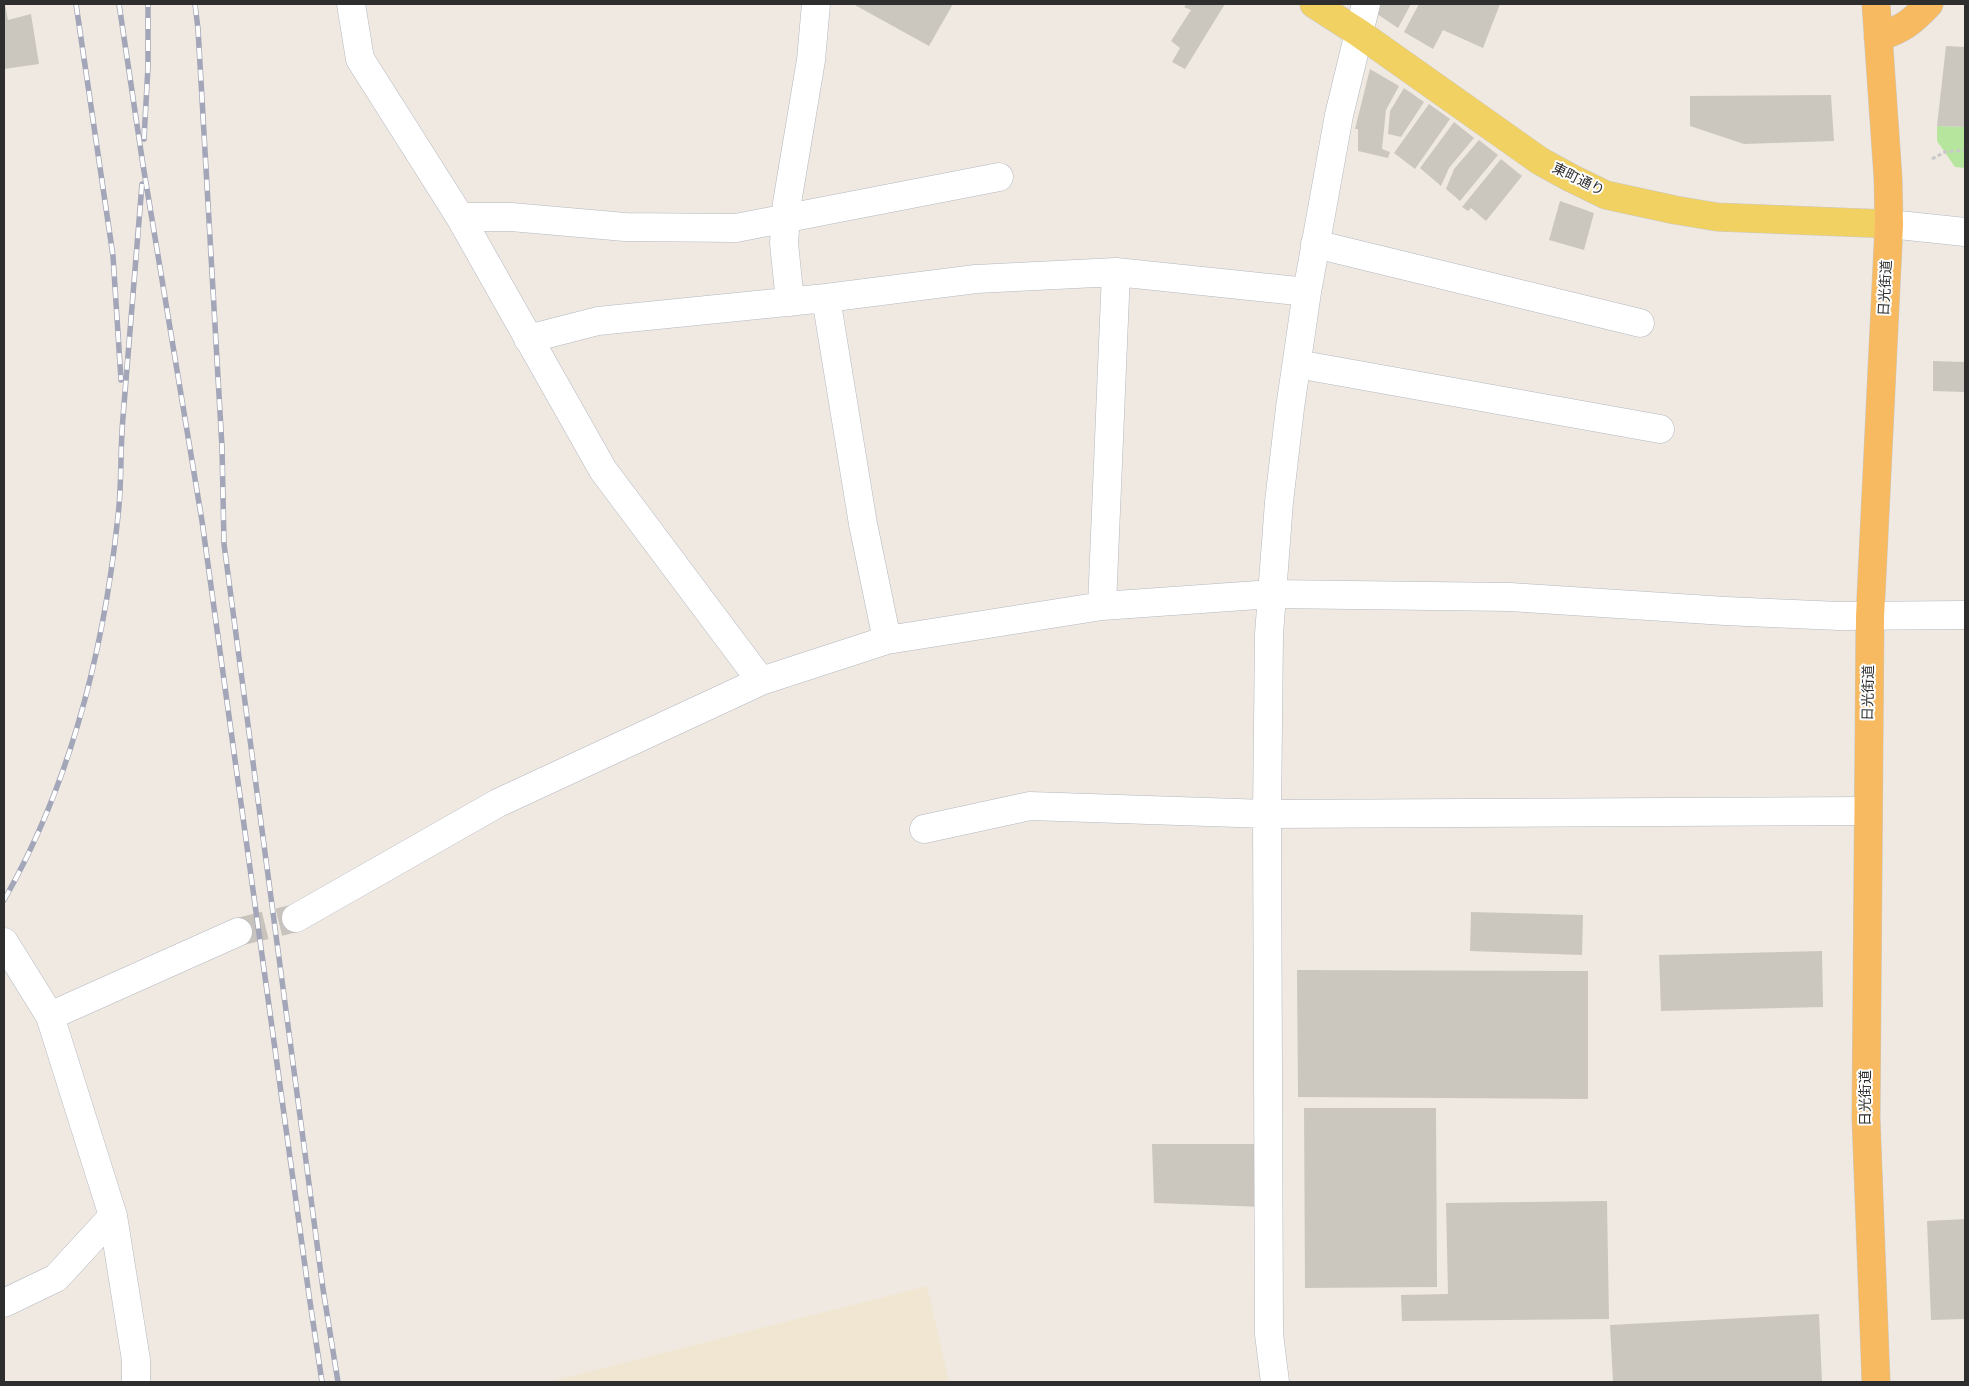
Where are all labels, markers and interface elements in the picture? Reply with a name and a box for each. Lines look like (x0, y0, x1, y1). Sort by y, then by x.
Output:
street label: 東町通り (1549, 160, 1607, 200)
street label: 日光街道 (1876, 260, 1896, 316)
street label: 日光街道 (1860, 665, 1878, 721)
street label: 日光街道 (1858, 1070, 1874, 1126)

